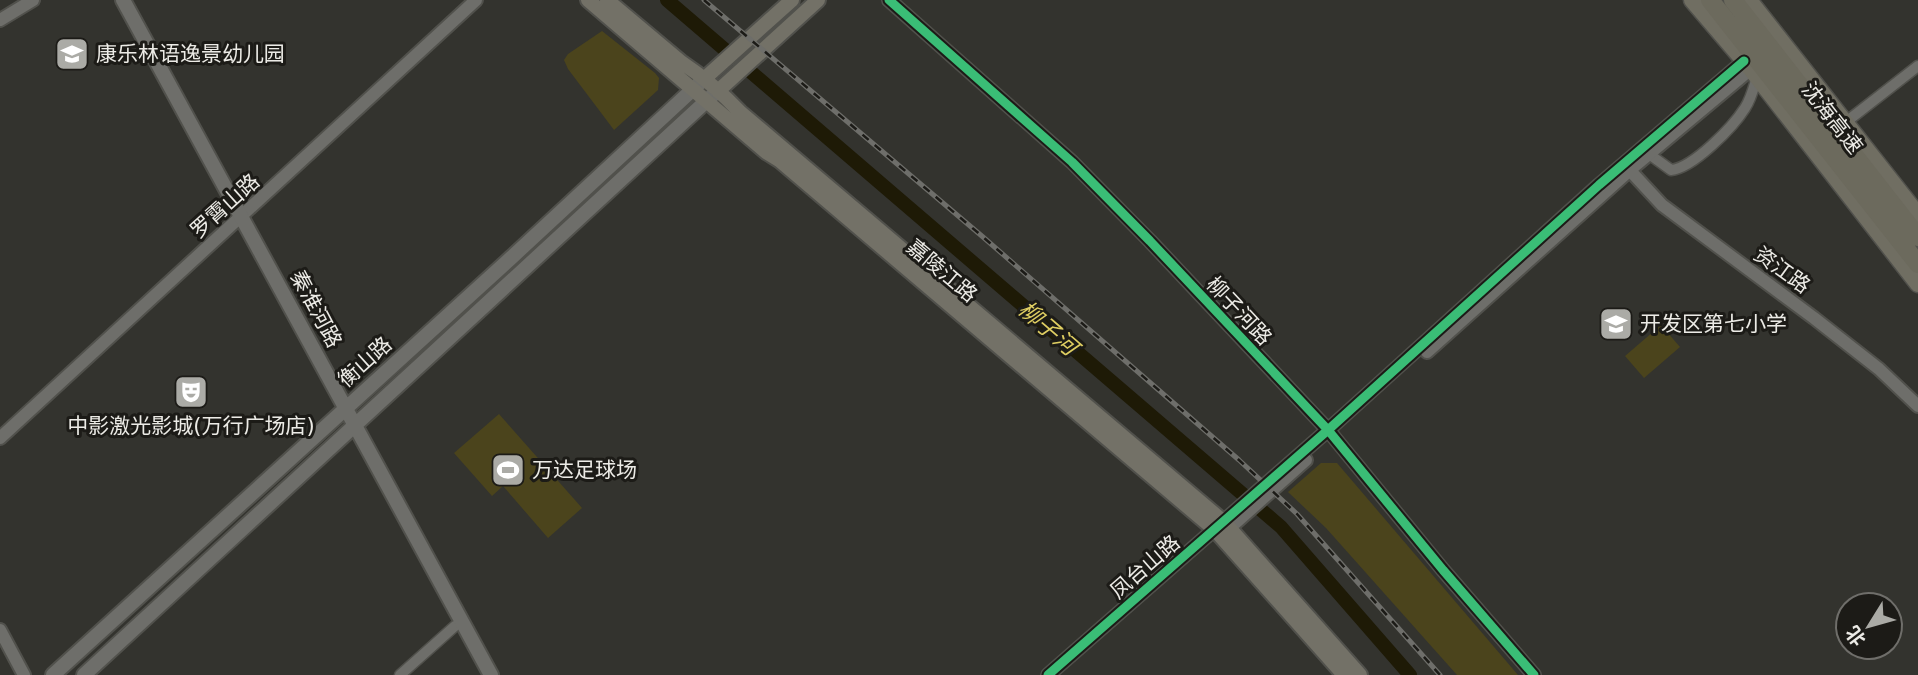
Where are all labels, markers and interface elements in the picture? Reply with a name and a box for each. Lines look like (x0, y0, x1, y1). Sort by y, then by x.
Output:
school or university icon: 康乐林语逸景幼儿园 (53, 35, 91, 73)
place label: 康乐林语逸景幼儿园 (96, 42, 285, 66)
street label: 沈海高速 (1797, 78, 1867, 158)
street label: 罗霄山路 (186, 169, 264, 243)
street label: 嘉陵江路 (902, 235, 982, 307)
street label: 资江路 (1749, 242, 1815, 298)
street label: 秦淮河路 (286, 266, 346, 352)
street label: 柳子河路 (1202, 272, 1276, 350)
water label: 柳子河 (1013, 296, 1086, 363)
school or university icon: 开发区第七小学 (1597, 305, 1635, 343)
place label: 开发区第七小学 (1640, 312, 1787, 336)
street label: 衡山路 (334, 332, 396, 392)
theatre icon: 中影激光影城(万行广场店) (172, 373, 210, 411)
place label: 中影激光影城(万行广场店) (67, 414, 315, 438)
sports icon: 万达足球场 (489, 451, 527, 489)
place label: 万达足球场 (532, 458, 637, 482)
street label: 凤台山路 (1105, 530, 1185, 604)
north arrow (1834, 591, 1904, 661)
text: 北 (1841, 622, 1870, 650)

